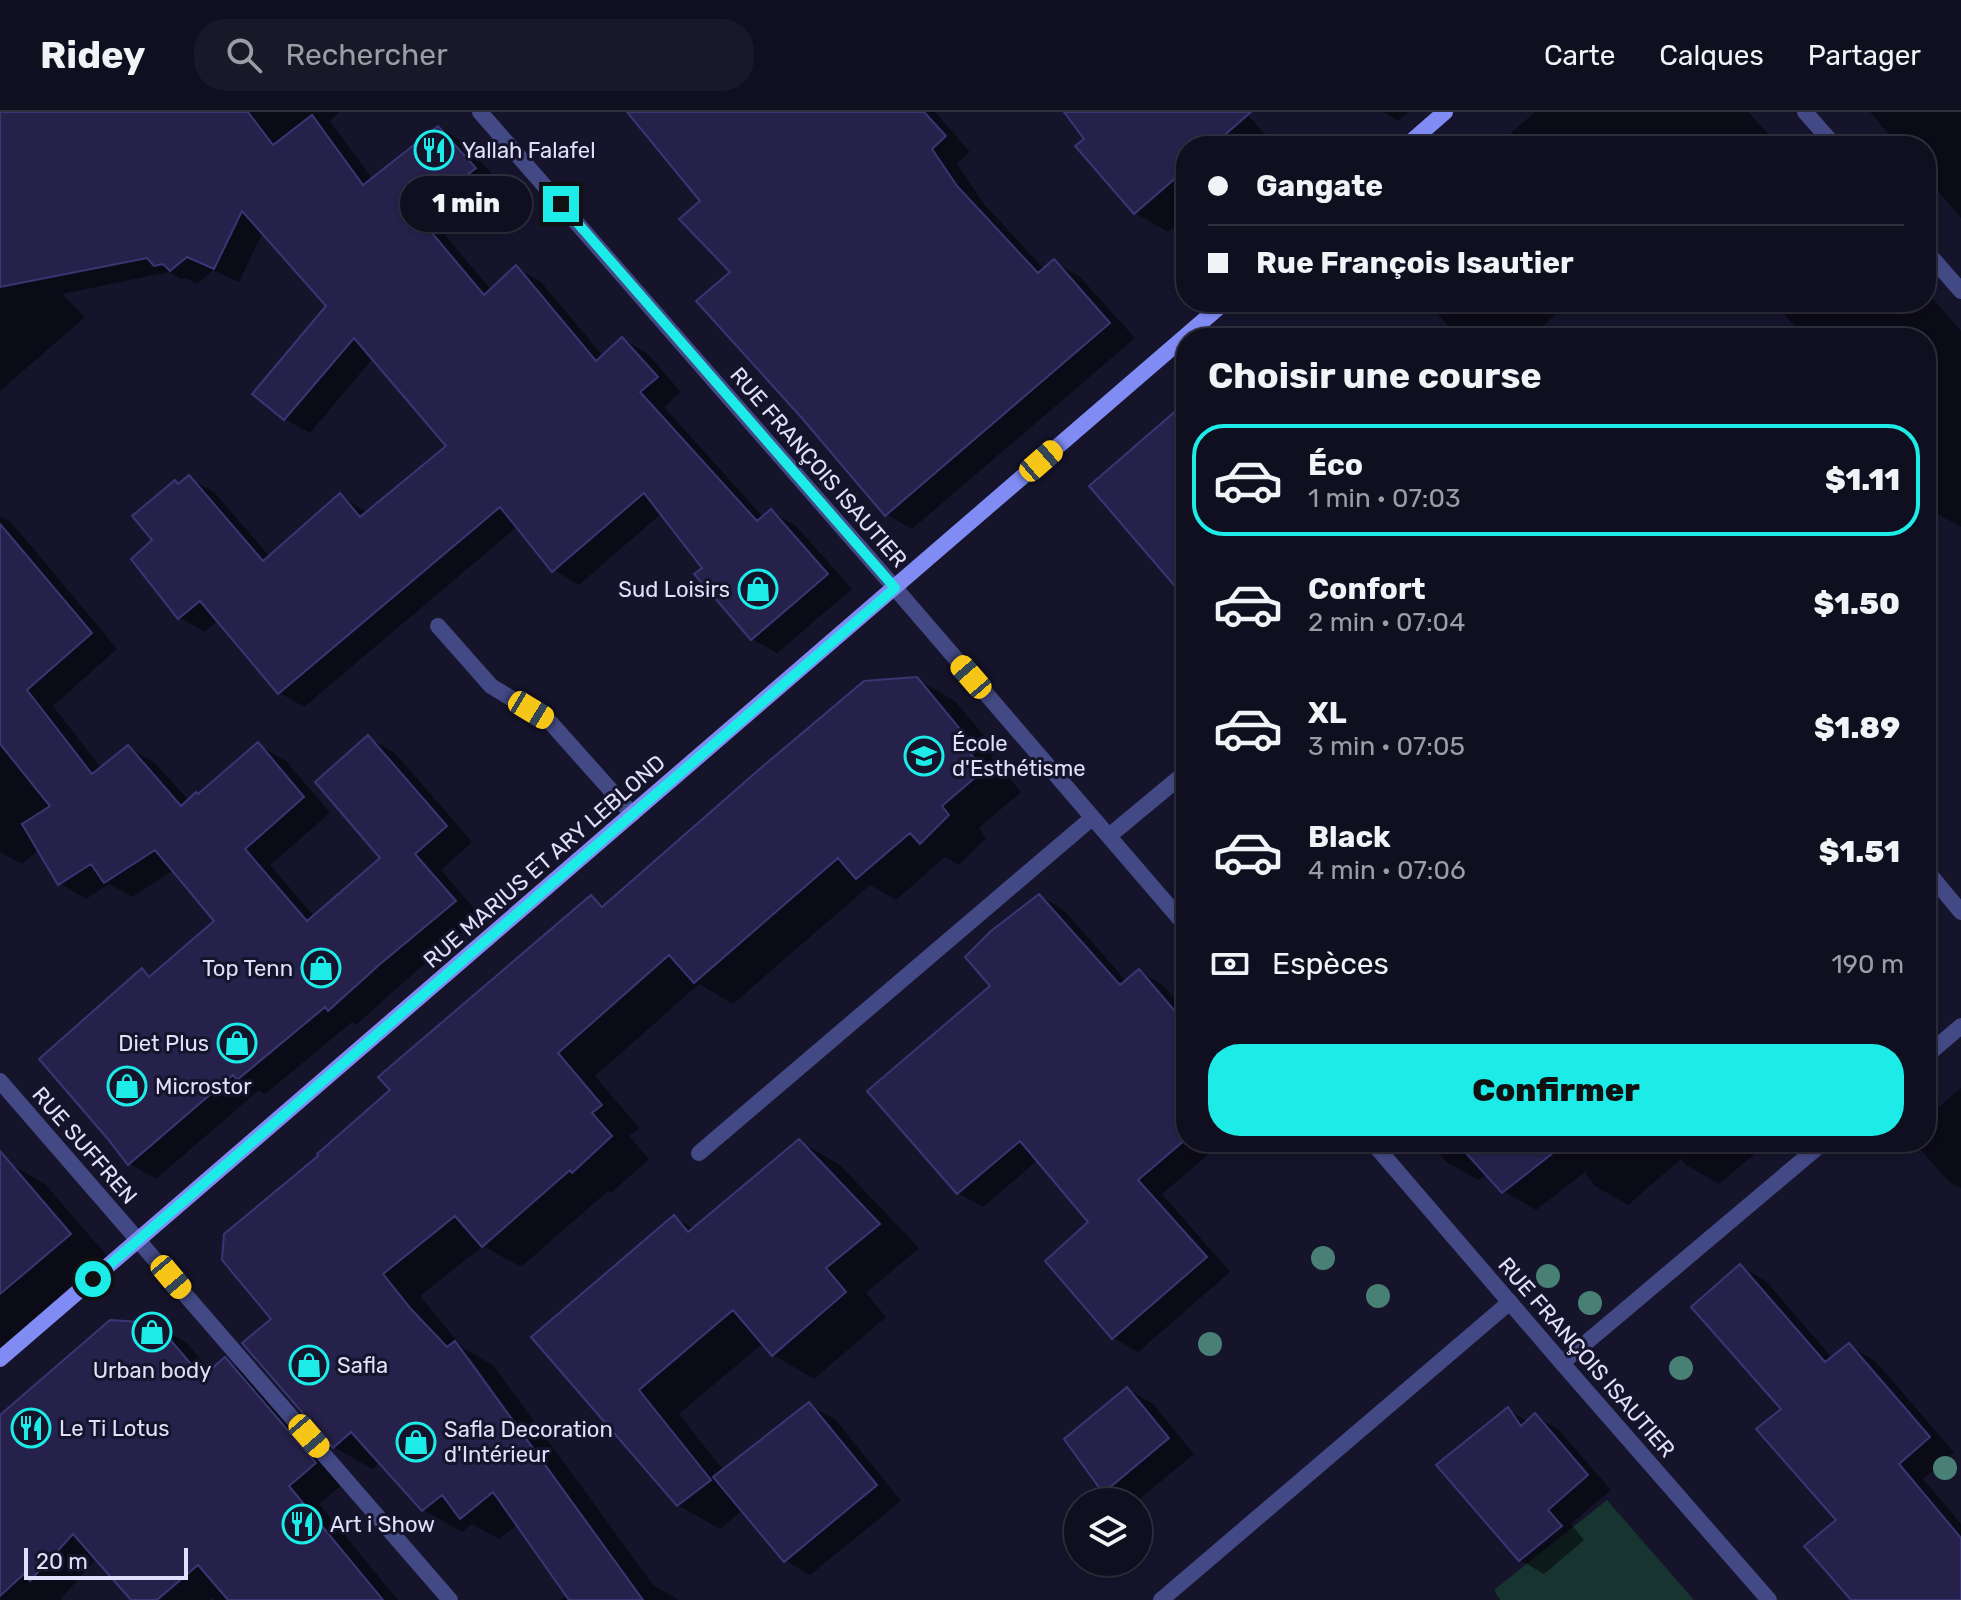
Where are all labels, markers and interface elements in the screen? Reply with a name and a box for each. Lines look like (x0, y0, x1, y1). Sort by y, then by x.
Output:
search box (194, 19, 754, 91)
text: Ridey (40, 32, 146, 78)
icon: search (222, 33, 266, 77)
text: Rechercher (286, 37, 448, 73)
text: Carte (1544, 39, 1615, 72)
text: Calques (1659, 39, 1764, 72)
text: Partager (1808, 39, 1921, 72)
restaurant icon: Yallah Falafel (413, 129, 455, 171)
place label: Yallah Falafel (462, 137, 596, 164)
text: Gangate (1256, 168, 1383, 204)
callout: 1 min (401, 176, 533, 232)
route end (543, 186, 579, 222)
text: 1 min (432, 188, 500, 219)
text: Rue François Isautier (1256, 245, 1574, 281)
text: Choisir une course (1208, 354, 1542, 397)
street label: RUE FRANÇOIS ISAUTIER (724, 362, 913, 573)
car (1015, 436, 1067, 486)
icon: car (1212, 444, 1284, 516)
text: Éco (1308, 447, 1363, 483)
text: $1.11 (1825, 462, 1900, 498)
text: 1 min · 07:03 (1308, 483, 1461, 514)
shop icon: Sud Loisirs (737, 568, 779, 610)
icon: car (1212, 568, 1284, 640)
text: Confort (1308, 571, 1426, 607)
place label: Sud Loisirs (618, 576, 730, 603)
text: $1.50 (1814, 586, 1900, 622)
text: 2 min · 07:04 (1308, 607, 1465, 638)
car (946, 651, 996, 703)
car (504, 687, 558, 733)
icon: car (1212, 692, 1284, 764)
text: XL (1308, 695, 1347, 731)
text: $1.89 (1814, 710, 1900, 746)
place label: École d'Esthétisme (952, 730, 1086, 782)
text: 3 min · 07:05 (1308, 731, 1465, 762)
school or university icon: École d'Esthétisme (903, 735, 945, 777)
street label: RUE MARIUS ET ARY LEBLOND (418, 749, 671, 974)
icon: car (1212, 816, 1284, 888)
text: Black (1308, 819, 1391, 855)
text: $1.51 (1819, 834, 1900, 870)
text: 4 min · 07:06 (1308, 855, 1466, 886)
icon: cash (1208, 942, 1252, 986)
text: Espèces (1272, 946, 1389, 982)
shop icon: Top Tenn (300, 947, 342, 989)
text: 190 m (1831, 949, 1904, 980)
place label: Top Tenn (202, 955, 293, 982)
shop icon: Diet Plus (216, 1022, 258, 1064)
place label: Diet Plus (118, 1030, 209, 1057)
button: Confirmer (1208, 1044, 1904, 1136)
shop icon: Microstor (106, 1065, 148, 1107)
place label: Microstor (155, 1073, 252, 1100)
street label: RUE SUFFREN (26, 1081, 143, 1209)
car (146, 1251, 196, 1303)
street label: RUE FRANÇOIS ISAUTIER (1492, 1252, 1681, 1463)
route start (75, 1261, 111, 1297)
shop icon: Urban body (131, 1311, 173, 1353)
shop icon: Safla (288, 1344, 330, 1386)
place label: Safla (337, 1352, 388, 1379)
place label: Urban body (93, 1357, 211, 1384)
restaurant icon: Le Ti Lotus (10, 1407, 52, 1449)
car (284, 1410, 334, 1462)
place label: Le Ti Lotus (59, 1415, 169, 1442)
place label: Safla Decoration d'Intérieur (444, 1416, 613, 1468)
shop icon: Safla Decoration d'Intérieur (395, 1421, 437, 1463)
map controls (1064, 1488, 1152, 1576)
button: layers (1064, 1488, 1152, 1576)
restaurant icon: Art i Show (281, 1503, 323, 1545)
place label: Art i Show (330, 1511, 435, 1538)
scale bar (24, 1544, 188, 1580)
text: 20 m (36, 1548, 88, 1575)

